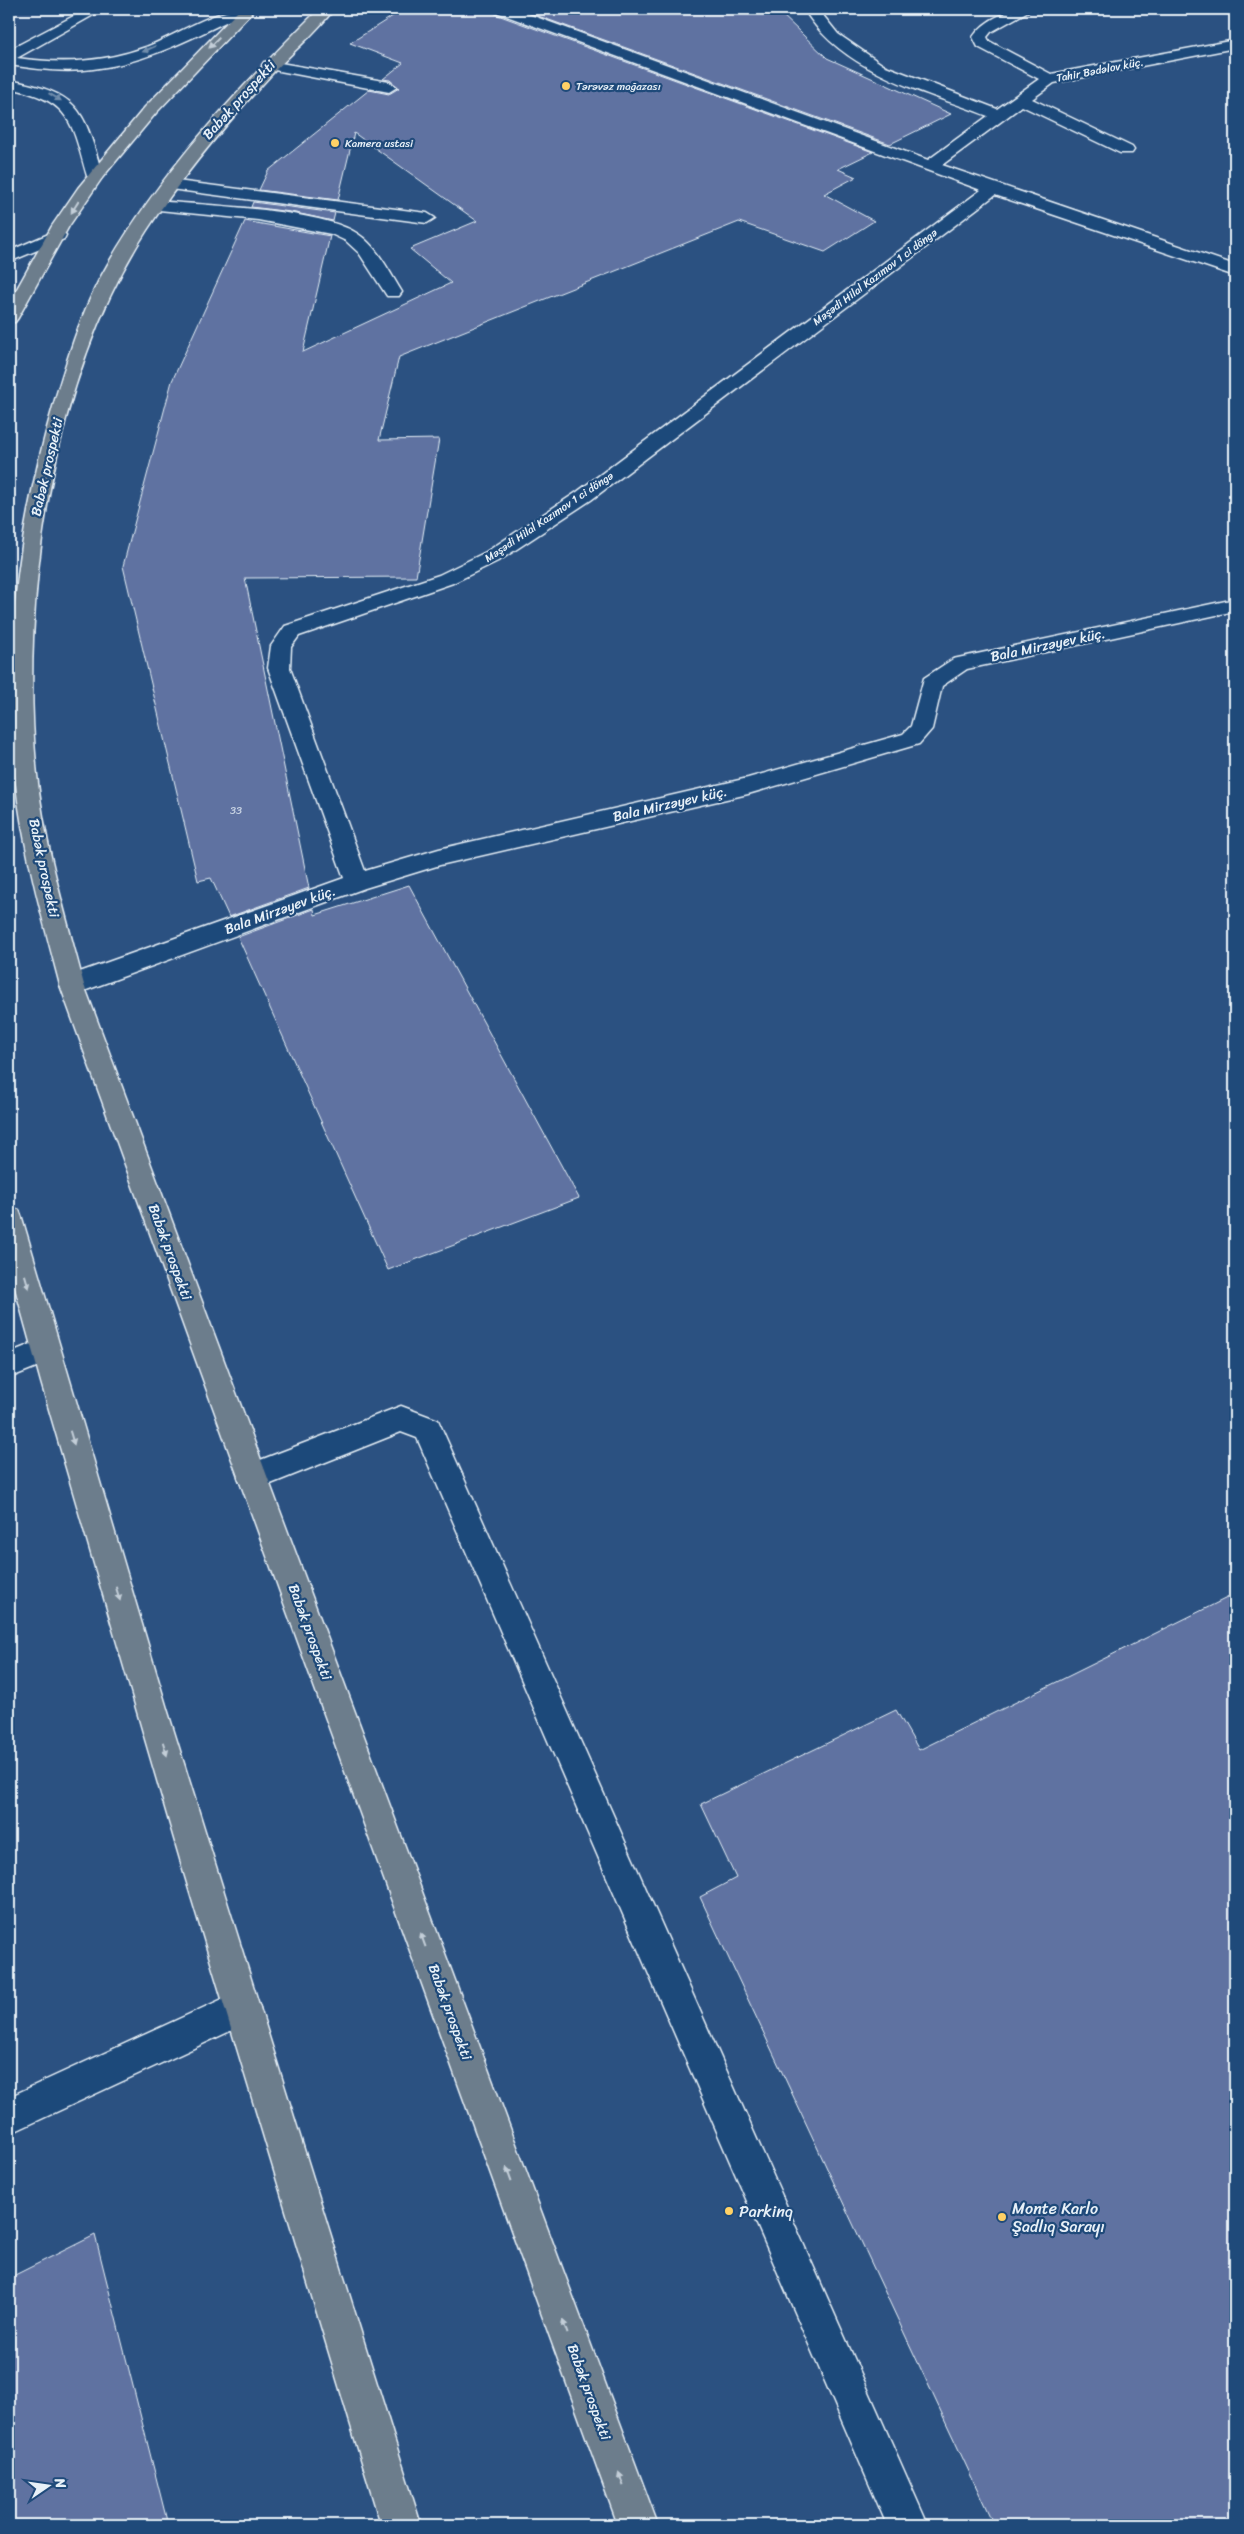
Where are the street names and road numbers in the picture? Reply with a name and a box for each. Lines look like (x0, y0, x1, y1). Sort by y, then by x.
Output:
street label: Tahir Bədəlov küç. (1055, 52, 1145, 88)
street label: Babək prospekti (196, 53, 283, 146)
street label: Məşədi Hilal Kazımov 1 ci döngə (808, 223, 942, 330)
street label: Babək prospekti (24, 414, 71, 519)
street label: Məşədi Hilal Kazımov 1 ci döngə (480, 466, 618, 568)
street label: Bala Mirzəyev küç. (988, 621, 1108, 669)
street label: Bala Mirzəyev küç. (610, 779, 730, 829)
street label: Babək prospekti (21, 816, 67, 921)
street label: Bala Mirzəyev küç. (221, 878, 339, 942)
street label: Babək prospekti (141, 1200, 199, 1305)
street label: Babək prospekti (281, 1580, 339, 1685)
street label: Babək prospekti (421, 1960, 479, 2065)
street label: Babək prospekti (560, 2340, 618, 2445)

